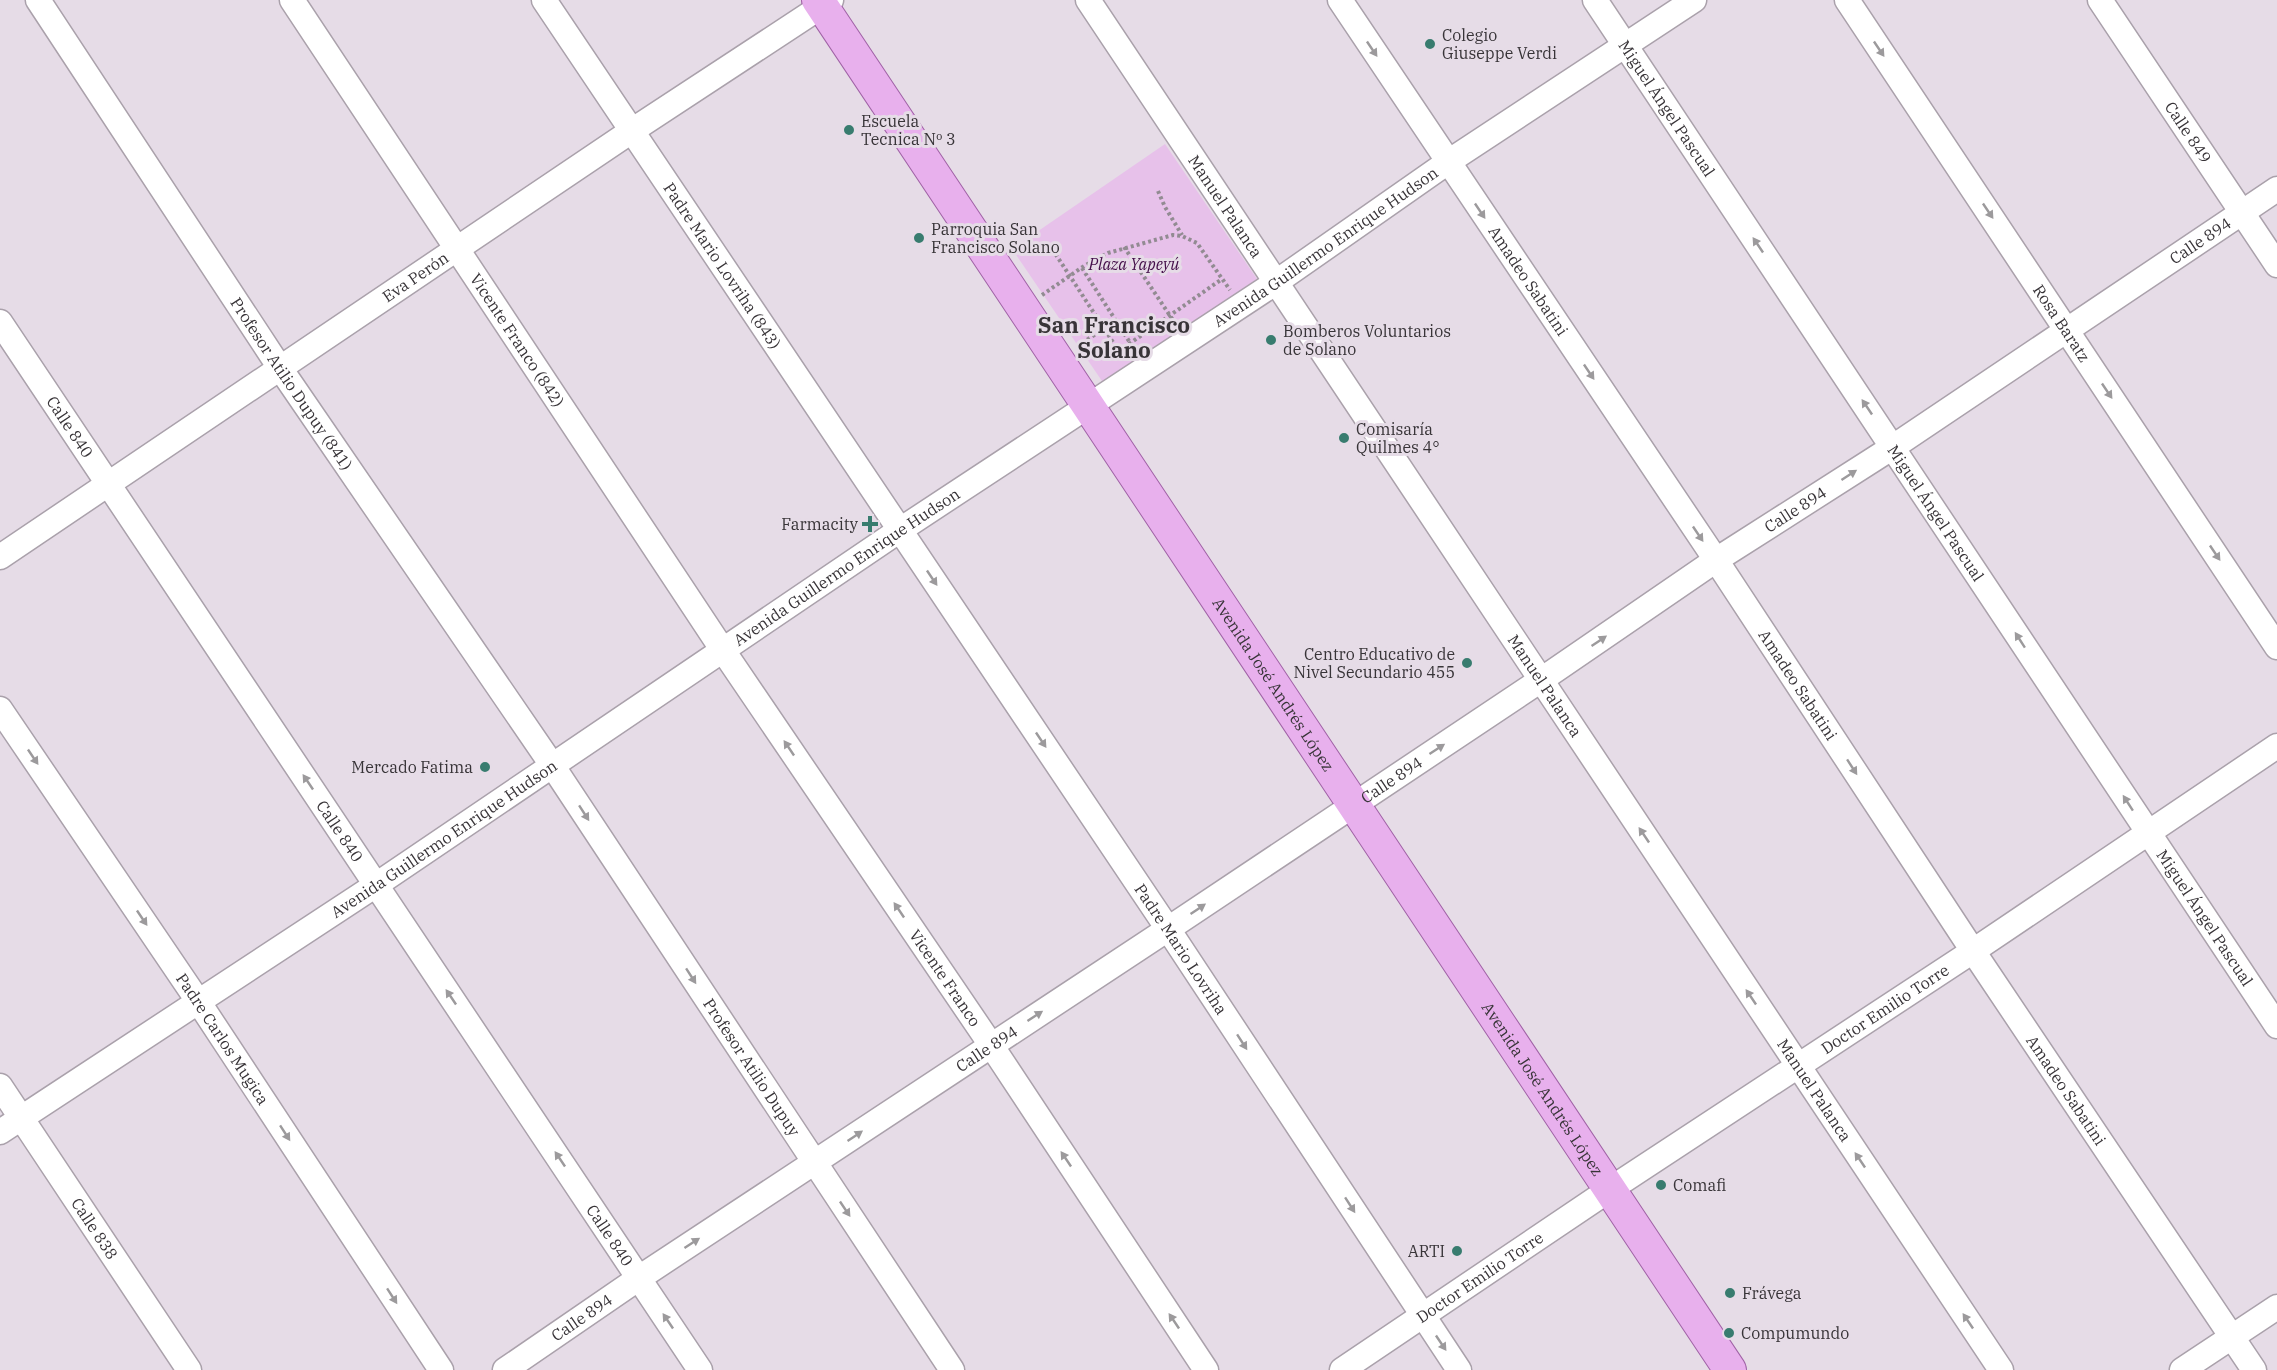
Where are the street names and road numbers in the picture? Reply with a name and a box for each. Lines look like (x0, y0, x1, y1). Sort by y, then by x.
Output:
street label: Miguel Ángel Pascual (1614, 36, 1720, 180)
street label: Calle 849 (2161, 98, 2216, 167)
street label: Manuel Palanca (1184, 151, 1267, 262)
street label: Avenida Guillermo Enrique Hudson (1209, 162, 1442, 331)
street label: Padre Mario Lovriha (843) (659, 179, 785, 353)
street label: Calle 894 (2166, 213, 2235, 268)
street label: Amadeo Sabatini (1484, 222, 1572, 339)
street label: Eva Perón (378, 247, 452, 306)
street label: Vicente Franco (842) (466, 270, 569, 411)
street label: Rosa Baratz (2029, 281, 2095, 366)
street label: Profesor Atilio Dupuy (841) (226, 294, 357, 474)
street label: Calle 840 (42, 392, 98, 461)
street label: Miguel Ángel Pascual (1883, 441, 1989, 585)
street label: Calle 894 (1760, 482, 1830, 537)
street label: Avenida Guillermo Enrique Hudson (730, 483, 964, 650)
street label: Avenida José Andrés López (1208, 594, 1339, 775)
street label: Amadeo Sabatini (1755, 626, 1842, 744)
street label: Manuel Palanca (1504, 631, 1586, 741)
street label: Calle 894 (1357, 752, 1426, 807)
street label: Avenida Guillermo Enrique Hudson (327, 755, 561, 922)
street label: Calle 840 (312, 796, 368, 865)
street label: Miguel Ángel Pascual (2153, 846, 2258, 990)
street label: Padre Mario Lovriha (1130, 880, 1232, 1019)
street label: Vicente Franco (905, 925, 985, 1030)
street label: Doctor Emilio Torre (1817, 960, 1953, 1058)
street label: Padre Carlos Mugica (172, 969, 274, 1109)
street label: Profesor Atilio Dupuy (699, 995, 805, 1140)
street label: Avenida José Andrés López (1478, 998, 1608, 1180)
street label: Calle 894 (952, 1021, 1021, 1076)
street label: Amadeo Sabatini (2022, 1031, 2110, 1149)
street label: Manuel Palanca (1773, 1035, 1856, 1145)
street label: Calle 838 (67, 1194, 122, 1263)
street label: Calle 840 (582, 1201, 638, 1270)
street label: Doctor Emilio Torre (1412, 1227, 1547, 1327)
street label: Calle 894 (547, 1289, 616, 1345)

